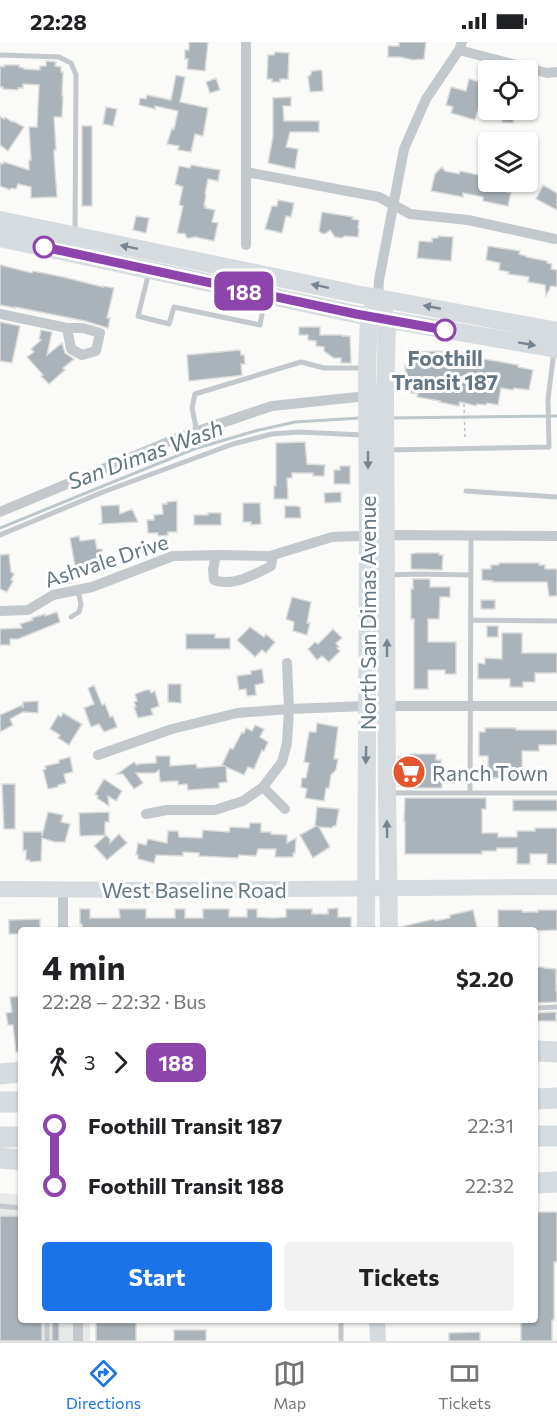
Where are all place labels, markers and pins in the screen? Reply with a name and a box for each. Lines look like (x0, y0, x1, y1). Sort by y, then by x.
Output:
unlabelled marker (33, 236, 55, 258)
marker: Foothill Transit 187 (434, 319, 456, 341)
place label: Foothill Transit 187 (392, 345, 498, 394)
supermarket icon: Ranch Town (391, 754, 427, 790)
place label: Ranch Town (432, 760, 548, 785)

